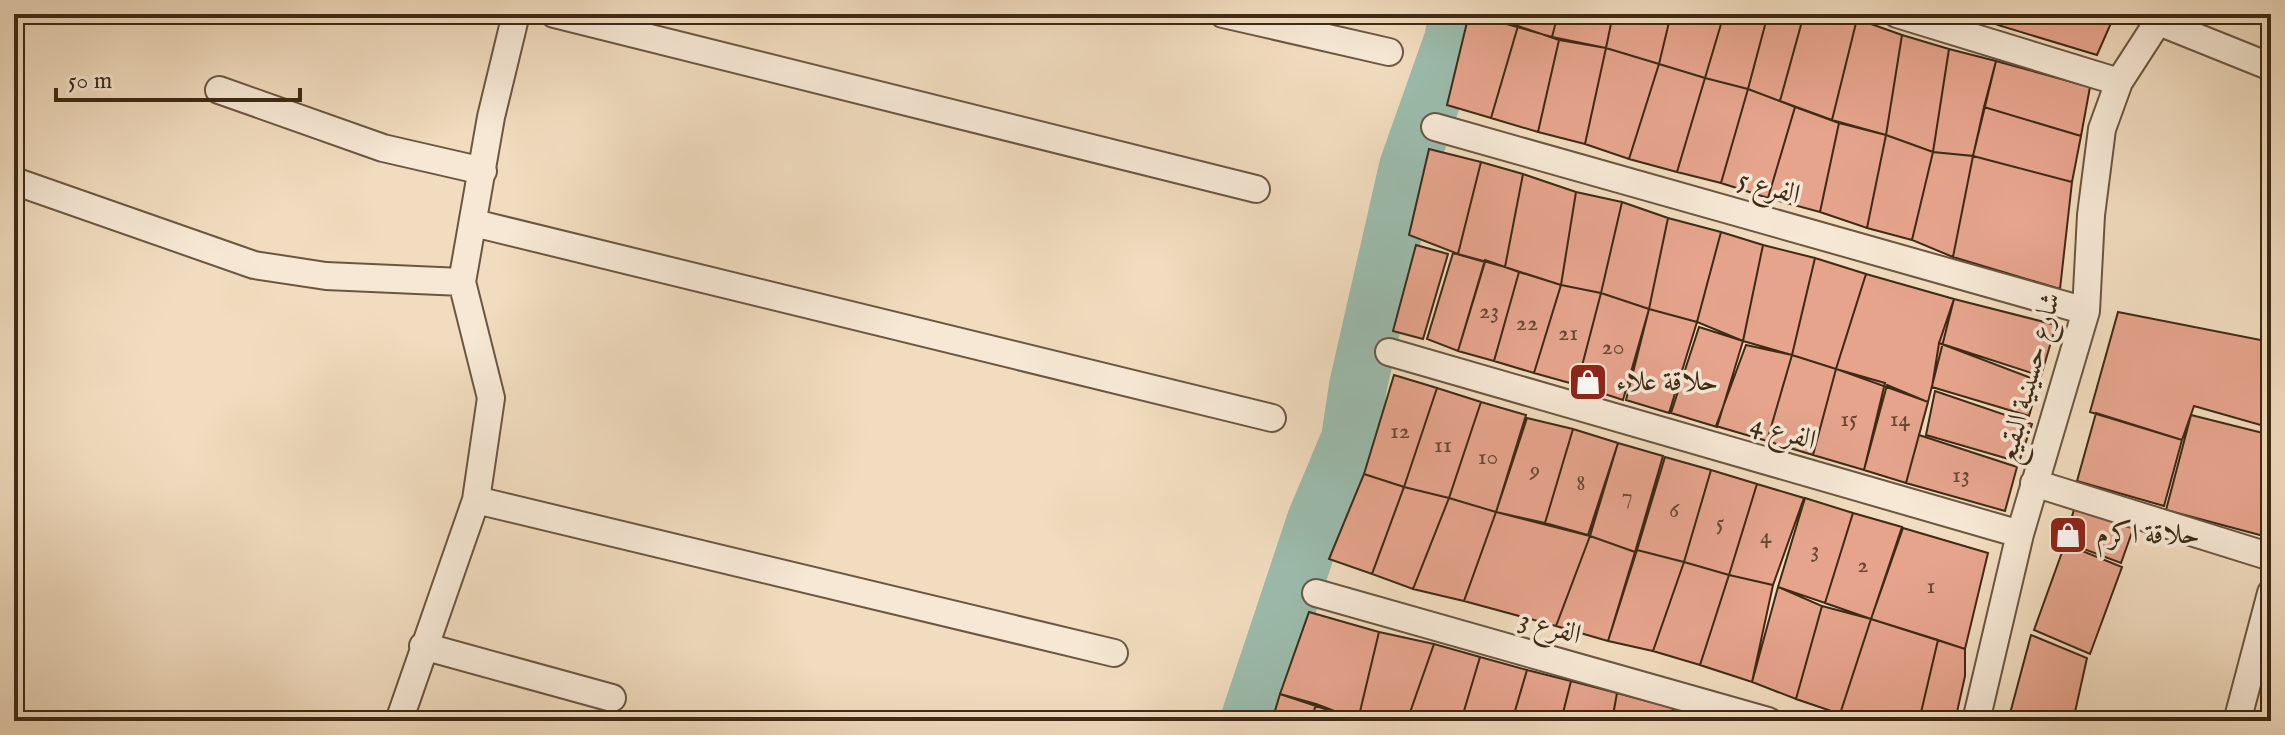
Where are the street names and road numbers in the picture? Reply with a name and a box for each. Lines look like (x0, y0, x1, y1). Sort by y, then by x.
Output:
street label: الفرع 5 (1733, 163, 1804, 217)
street label: شارع حسينية البقيع (1990, 289, 2075, 469)
street label: الفرع 4 (1745, 407, 1820, 463)
street label: الفرع 3 (1514, 603, 1585, 657)

